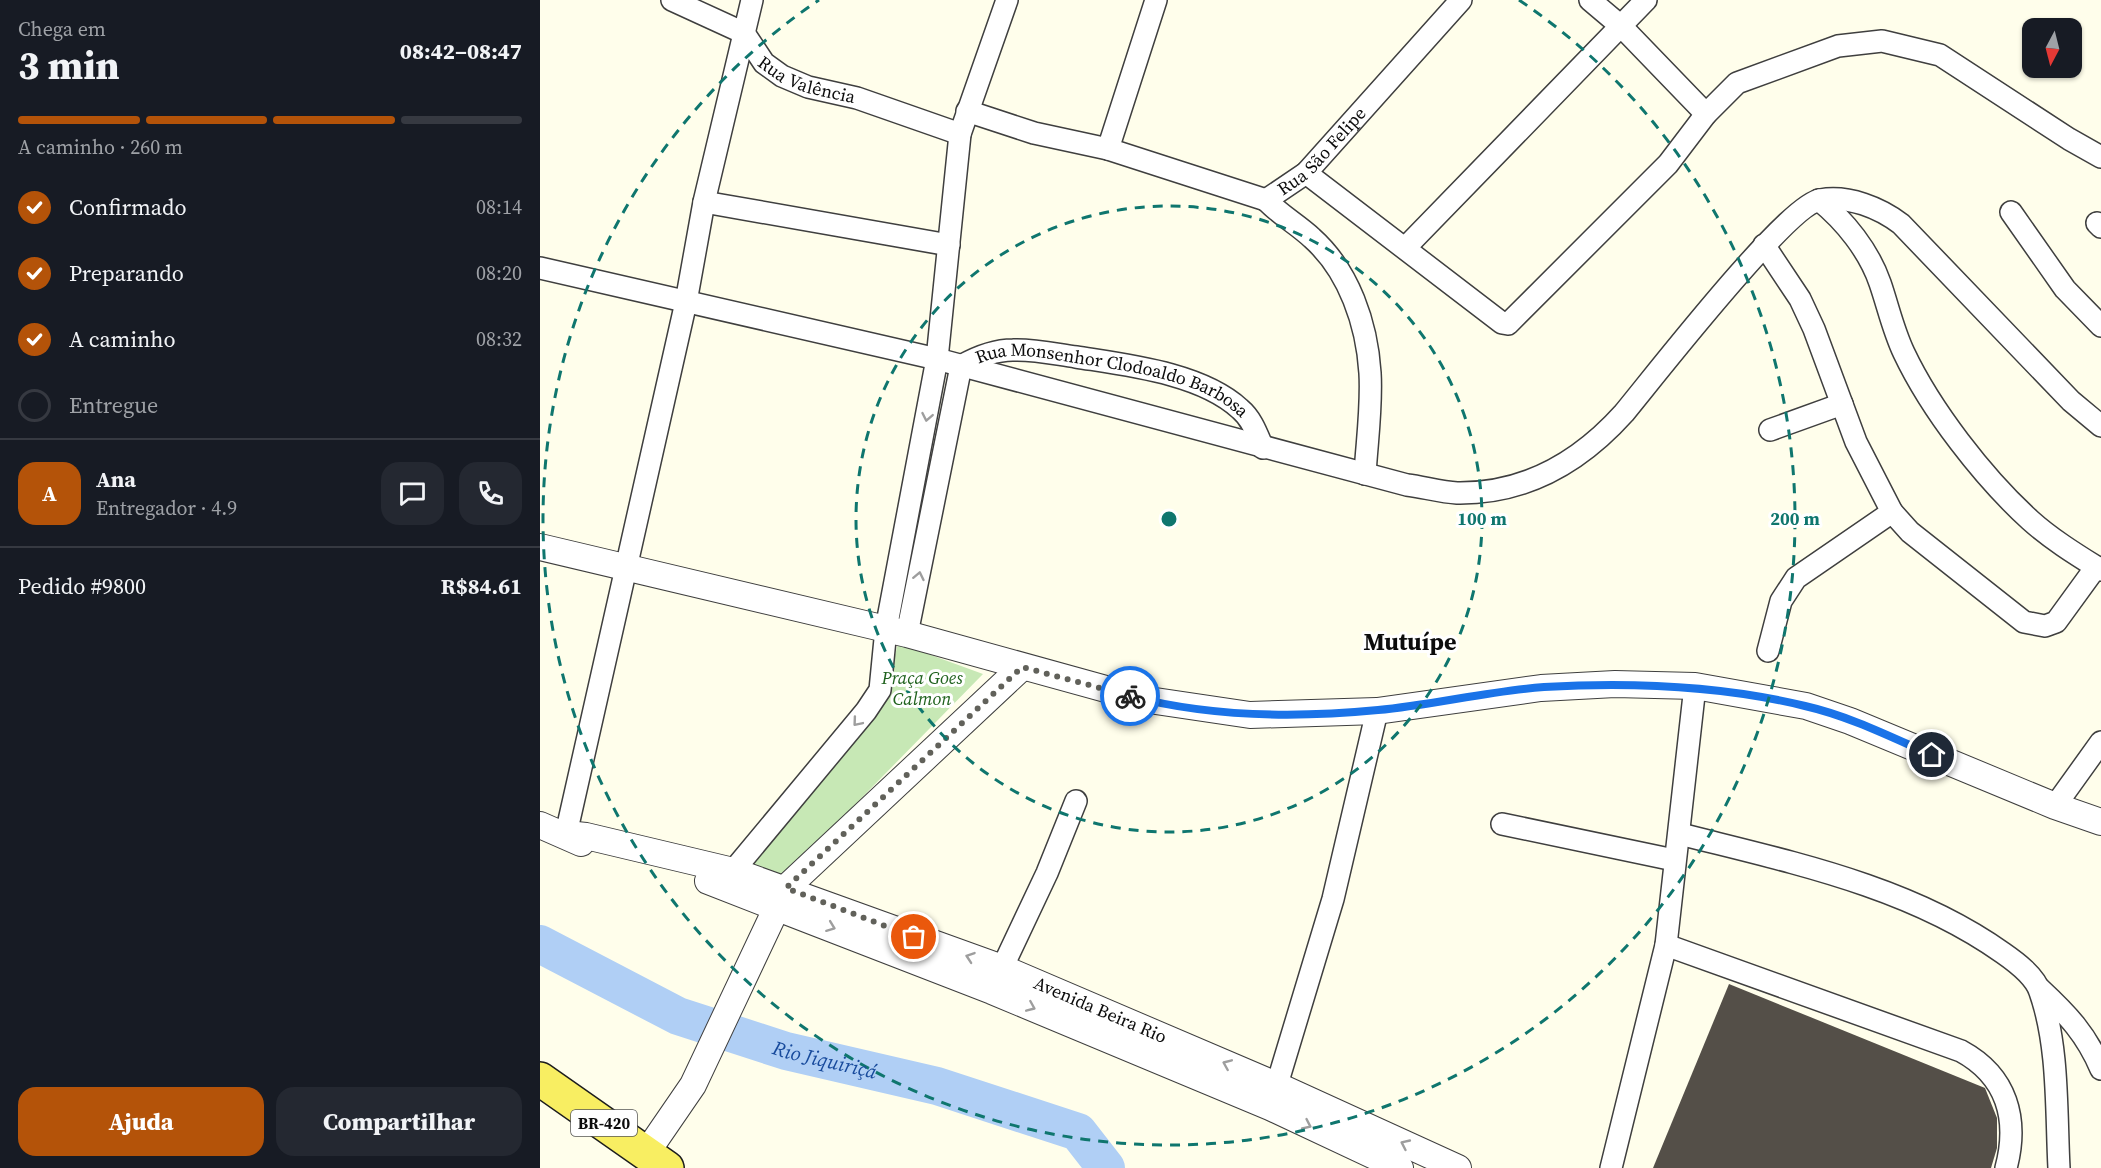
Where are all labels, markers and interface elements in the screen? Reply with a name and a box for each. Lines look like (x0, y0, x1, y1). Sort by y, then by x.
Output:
text: Chega em (18, 15, 106, 43)
north arrow (2022, 18, 2082, 78)
map controls (2022, 18, 2082, 78)
text: 08:42–08:47 (400, 36, 522, 66)
text: 3 min (18, 39, 120, 92)
street label: Rua Valência (753, 50, 859, 109)
street label: Rua São Felipe (1272, 101, 1371, 201)
text: A caminho · 260 m (18, 133, 183, 161)
icon: check (18, 191, 51, 224)
text: Confirmado (69, 192, 187, 222)
text: 08:14 (476, 193, 522, 221)
icon: check (18, 257, 51, 290)
text: Preparando (69, 258, 184, 288)
text: 08:20 (476, 259, 522, 287)
icon: check (18, 323, 51, 356)
text: A caminho (69, 324, 176, 354)
text: 08:32 (476, 325, 522, 353)
street label: Rua Monsenhor Clodoaldo Barbosa (971, 337, 1255, 423)
text: Entregue (69, 390, 158, 420)
one-way arrow (921, 412, 934, 422)
button: chat (381, 462, 444, 525)
button: phone (459, 462, 522, 525)
text: Ana (96, 464, 136, 494)
text: A (42, 478, 57, 508)
text: Entregador · 4.9 (96, 494, 237, 522)
text: 100 m (1457, 506, 1507, 531)
text: 200 m (1770, 506, 1820, 531)
centre of rings (1159, 509, 1179, 529)
text: Pedido #9800 (18, 571, 146, 601)
text: R$84.61 (441, 571, 522, 601)
one-way arrow (912, 572, 925, 582)
district label: Mutuípe (1363, 625, 1457, 658)
park label: Praça Goes Calmon (880, 665, 963, 711)
courier (1100, 666, 1160, 726)
icon: bike (1114, 680, 1147, 713)
one-way arrow (853, 715, 864, 726)
pin (1906, 729, 1957, 780)
icon: home (1915, 738, 1948, 771)
pin (888, 911, 939, 962)
one-way arrow (825, 920, 836, 932)
icon: bag (897, 920, 930, 953)
one-way arrow (965, 951, 975, 964)
street label: Avenida Beira Rio (1030, 970, 1171, 1049)
one-way arrow (1025, 1000, 1036, 1012)
water label: Rio Jiquiriçá (768, 1033, 880, 1086)
one-way arrow (1222, 1059, 1233, 1071)
button: Ajuda (18, 1087, 264, 1156)
button: Compartilhar (276, 1087, 522, 1156)
road number: BR-420 (571, 1110, 637, 1136)
one-way arrow (1301, 1117, 1312, 1129)
one-way arrow (1400, 1139, 1411, 1151)

